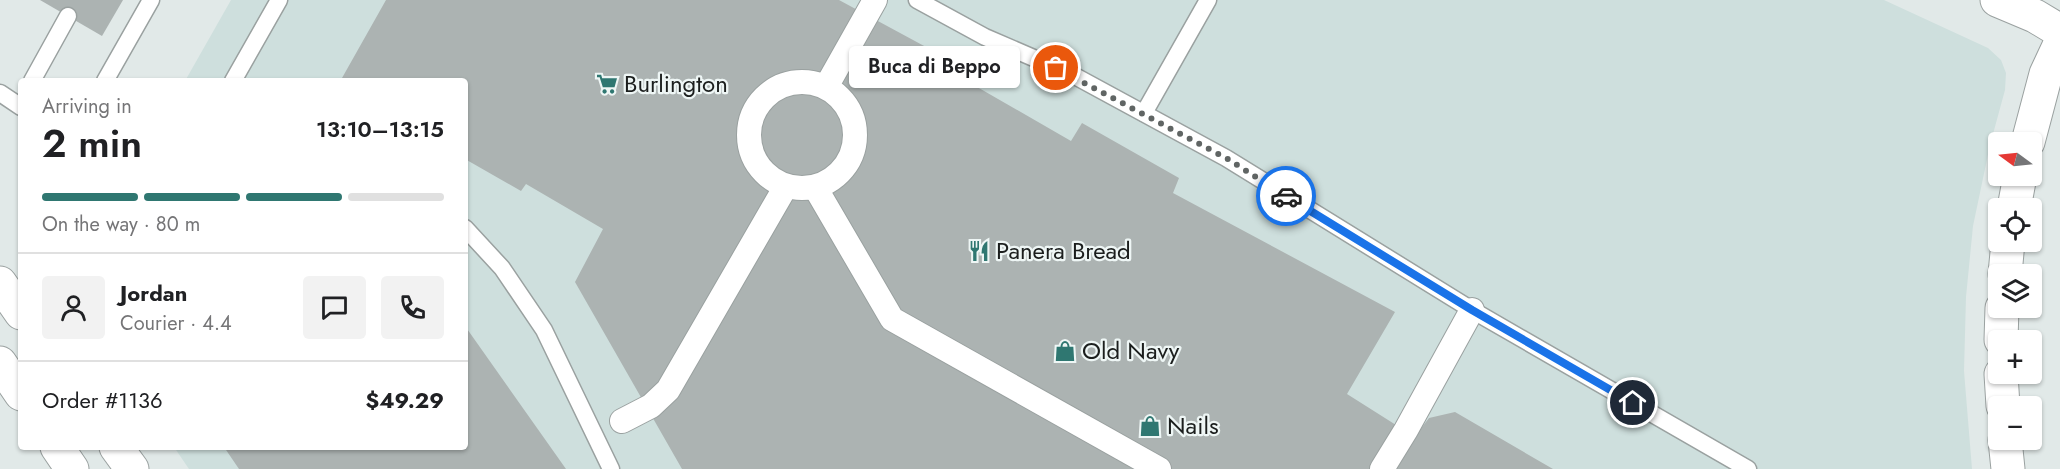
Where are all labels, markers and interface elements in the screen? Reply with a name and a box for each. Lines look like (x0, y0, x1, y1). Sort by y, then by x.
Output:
pin (1030, 42, 1081, 93)
callout: Buca di Beppo (849, 47, 1020, 89)
icon: bag (1039, 51, 1072, 84)
text: Buca di Beppo (868, 52, 1001, 81)
place label: Burlington (624, 66, 728, 101)
supermarket icon: Burlington (595, 72, 619, 96)
text: Arriving in (42, 92, 132, 121)
text: 13:10–13:15 (316, 113, 444, 145)
text: 2 min (42, 115, 142, 172)
north arrow (1988, 132, 2042, 186)
map controls (1988, 132, 2042, 450)
courier (1256, 166, 1316, 226)
icon: car (1270, 180, 1303, 213)
button: locate (1988, 198, 2042, 252)
text: On the way · 80 m (42, 210, 200, 239)
place label: Panera Bread (996, 233, 1131, 268)
restaurant icon: Panera Bread (967, 239, 991, 263)
button: layers (1988, 264, 2042, 318)
button: person (42, 276, 105, 339)
button: chat (303, 276, 366, 339)
button: phone (381, 276, 444, 339)
text: Jordan (120, 277, 187, 309)
text: Courier · 4.4 (120, 309, 232, 338)
button: + (1988, 330, 2042, 384)
place label: Old Navy (1082, 333, 1180, 368)
shop icon: Old Navy (1053, 339, 1077, 363)
pin (1607, 377, 1658, 428)
text: Order #1136 (42, 384, 163, 416)
text: $49.29 (366, 384, 444, 416)
icon: home (1616, 386, 1649, 419)
button: − (1988, 396, 2042, 450)
place label: Nails (1167, 408, 1219, 443)
shop icon: Nails (1138, 414, 1162, 438)

